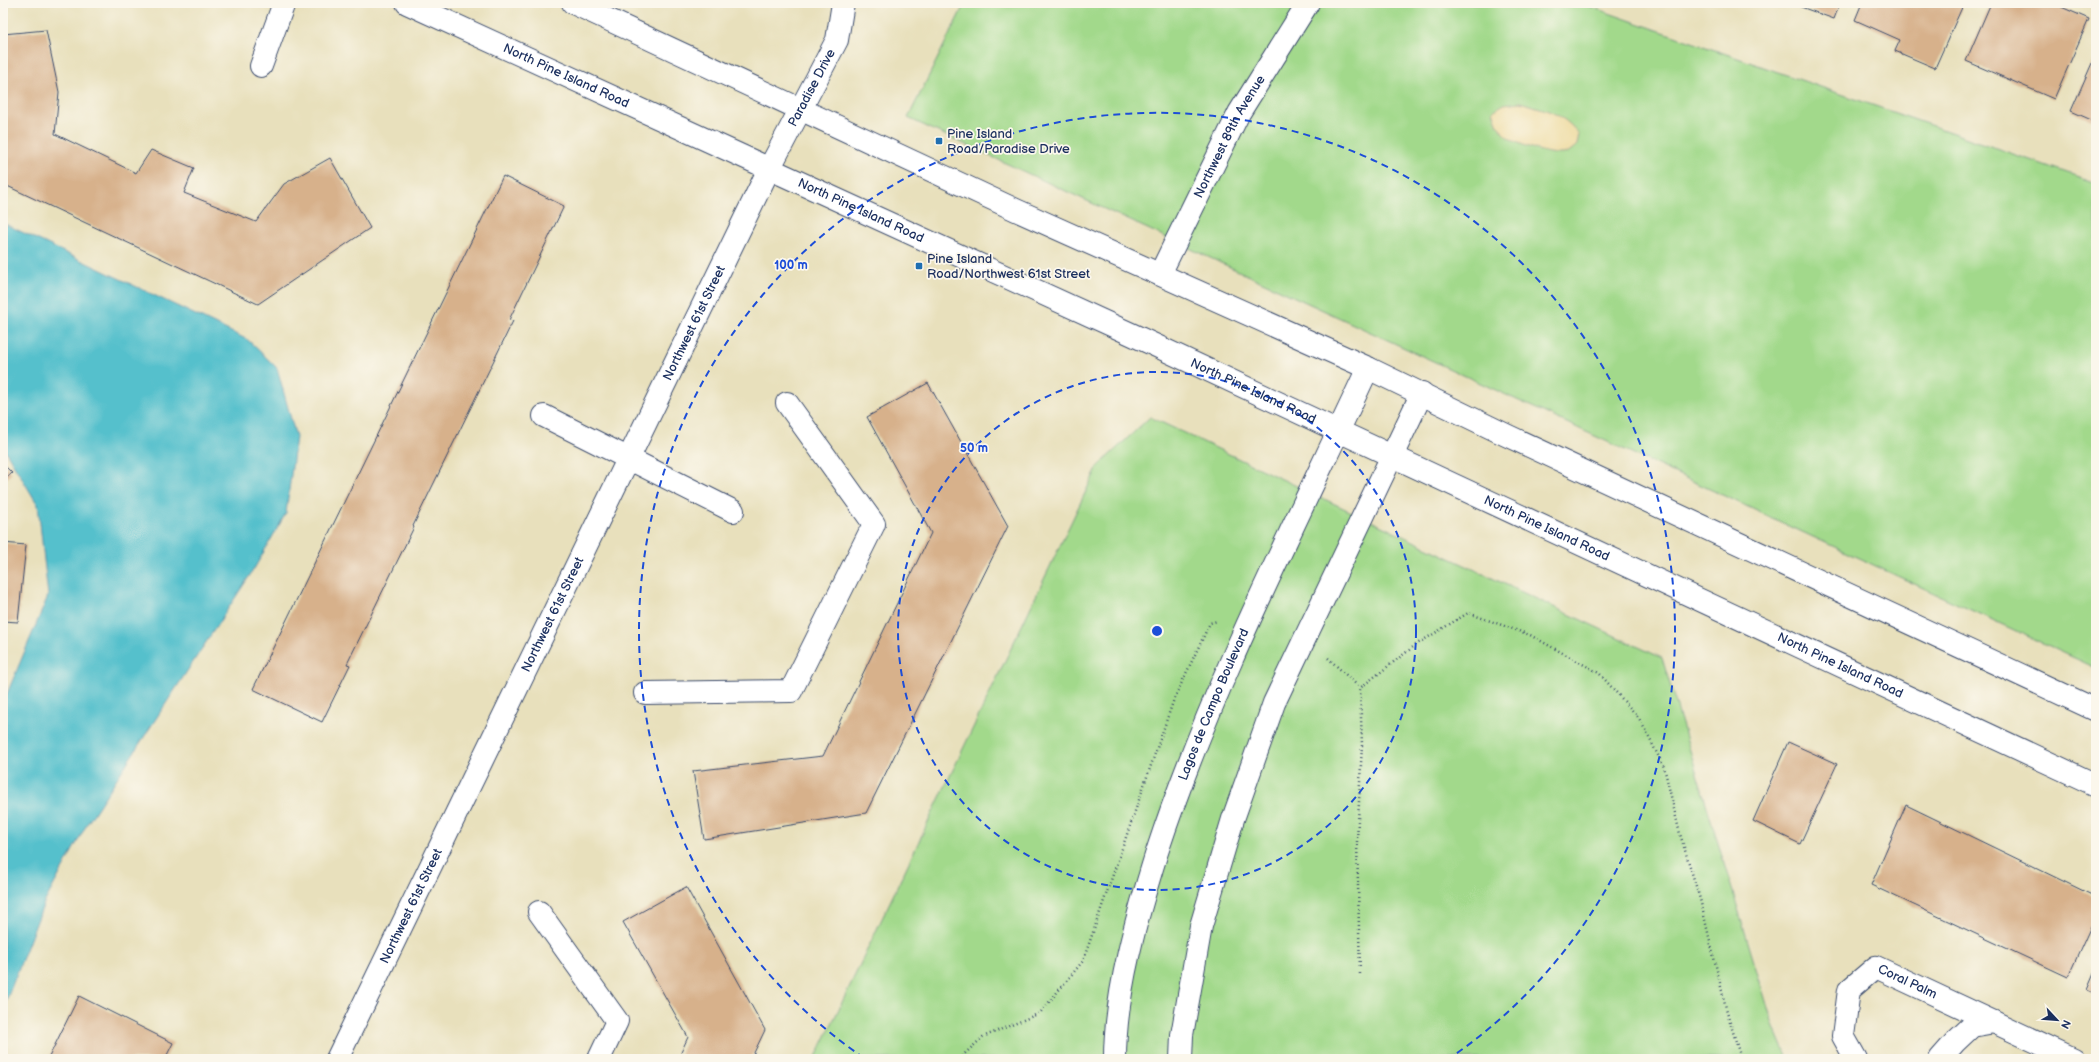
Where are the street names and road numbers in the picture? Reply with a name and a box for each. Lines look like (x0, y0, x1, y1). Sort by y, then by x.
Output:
street label: North Pine Island Road (501, 40, 632, 112)
street label: Paradise Drive (785, 46, 839, 129)
street label: Northwest 89th Avenue (1190, 72, 1269, 201)
street label: North Pine Island Road (795, 175, 926, 246)
street label: Northwest 61st Street (660, 263, 729, 383)
street label: North Pine Island Road (1188, 355, 1319, 427)
street label: North Pine Island Road (1481, 492, 1612, 565)
street label: Northwest 61st Street (518, 554, 587, 675)
street label: Lagos de Campo Boulevard (1175, 626, 1253, 783)
street label: North Pine Island Road (1775, 629, 1906, 702)
street label: Northwest 61st Street (377, 846, 446, 966)
street label: Coral Palm (1875, 961, 1940, 1002)

